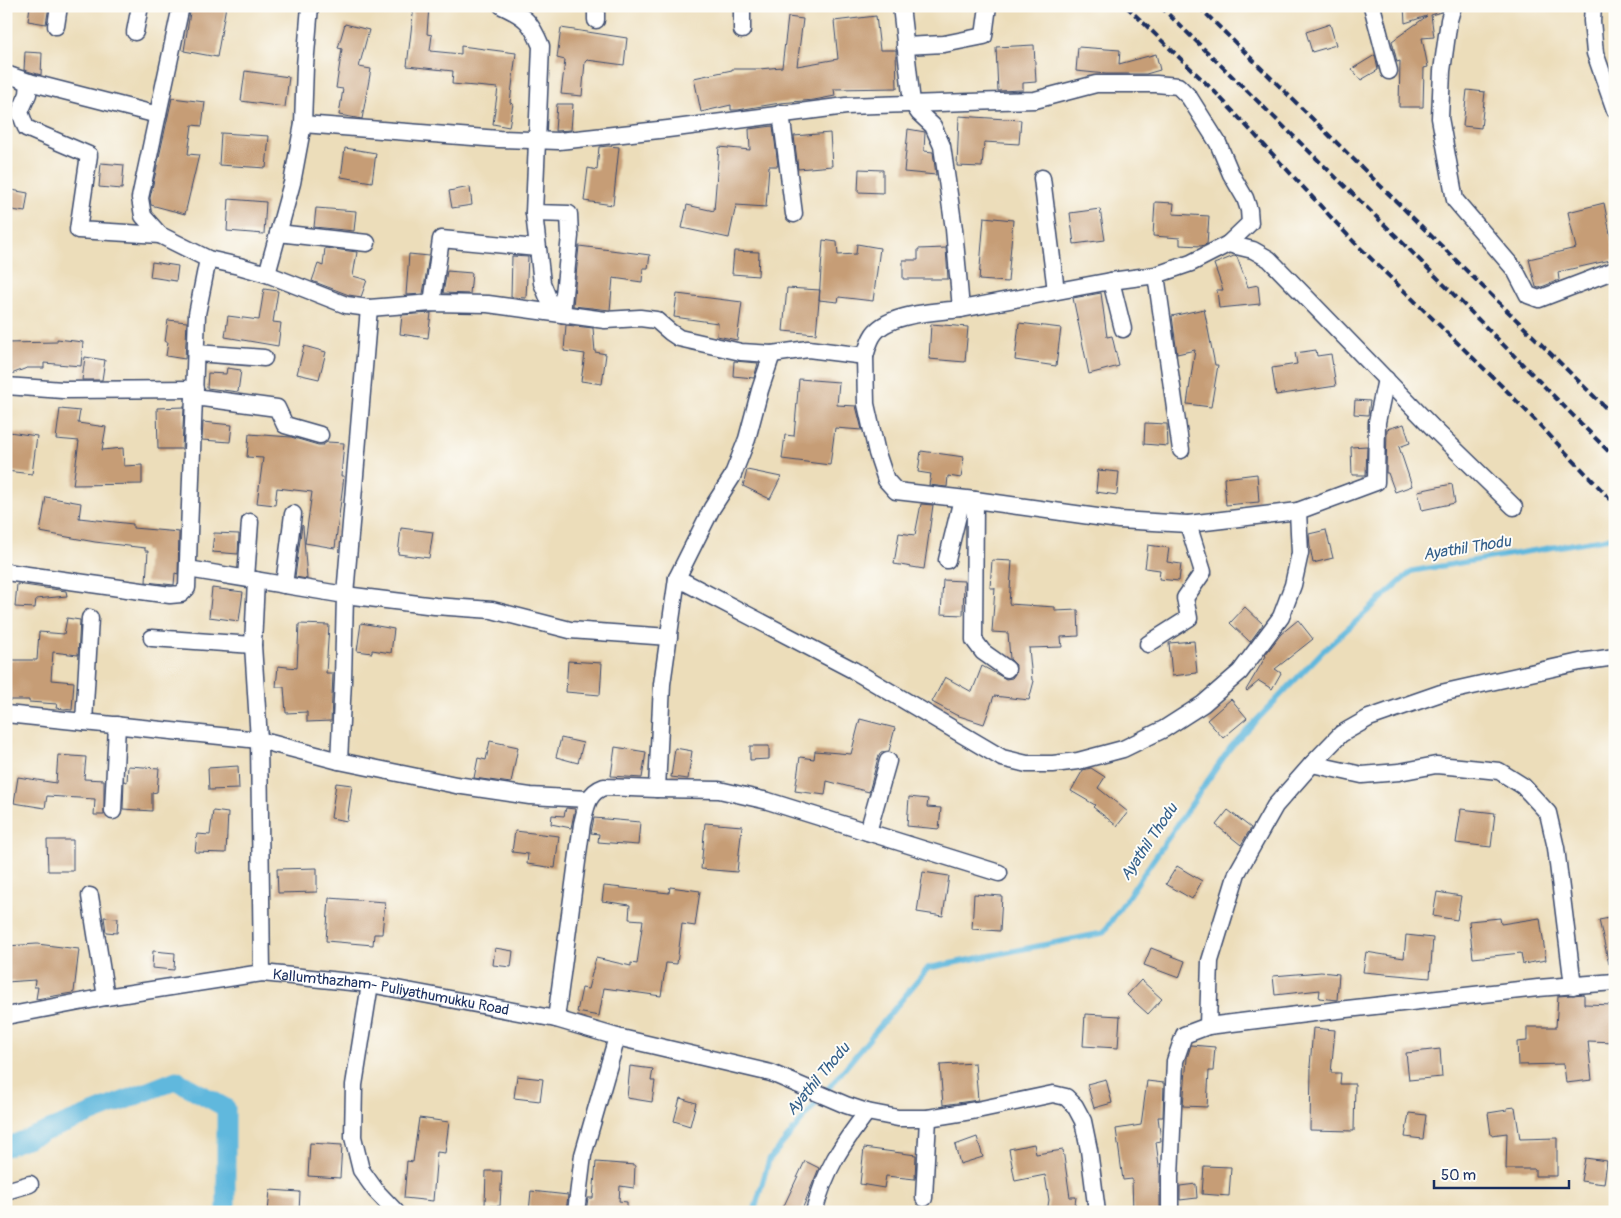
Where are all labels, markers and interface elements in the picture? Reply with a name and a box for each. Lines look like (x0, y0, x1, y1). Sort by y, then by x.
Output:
water label: Ayathil Thodu (1422, 531, 1513, 565)
water label: Ayathil Thodu (1116, 799, 1183, 884)
street label: Kallumthazham- Puliyathumukku Road (272, 965, 511, 1019)
water label: Ayathil Thodu (782, 1038, 855, 1119)
scale bar (1434, 1158, 1568, 1190)
text: 50 m (1441, 1166, 1476, 1185)

